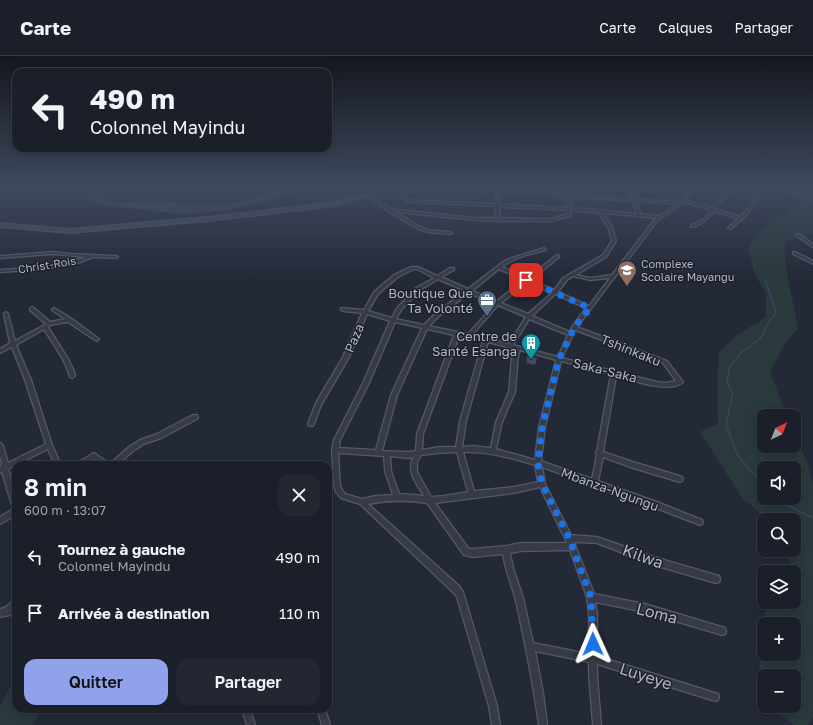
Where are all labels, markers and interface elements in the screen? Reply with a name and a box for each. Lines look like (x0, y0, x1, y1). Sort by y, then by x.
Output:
text: Carte (20, 16, 71, 39)
text: Carte (599, 19, 636, 36)
text: Calques (658, 19, 713, 36)
text: Partager (735, 19, 793, 36)
text: 490 m (90, 82, 175, 115)
icon: left (24, 84, 76, 136)
text: Colonnel Mayindu (90, 116, 245, 138)
street label: Christ-Rois (17, 253, 77, 275)
place label: Complexe Scolaire Mayangu (641, 257, 734, 283)
school or university icon: Complexe Scolaire Mayangu (616, 259, 638, 287)
pin (509, 263, 543, 297)
icon: arrive (515, 269, 537, 291)
place label: Boutique Que Ta Volonté (388, 285, 473, 316)
office icon: Boutique Que Ta Volonté (476, 289, 498, 317)
street label: Paza (341, 321, 367, 355)
place label: Centre de Santé Esanga (432, 328, 517, 359)
street label: Tshinkaku (599, 331, 663, 369)
building icon: Centre de Santé Esanga (520, 332, 542, 360)
street label: Saka-Saka (571, 354, 639, 386)
north arrow (757, 409, 801, 453)
map controls (757, 409, 801, 713)
button: sound (757, 461, 801, 505)
street label: Mbanza-Ngungu (559, 464, 661, 514)
text: 8 min (24, 472, 87, 501)
button: close (278, 474, 320, 516)
text: 600 m · 13:07 (24, 502, 106, 518)
button: search (757, 513, 801, 557)
street label: Kilwa (620, 539, 666, 573)
text: Tournez à gauche (58, 540, 185, 558)
icon: left (24, 546, 46, 568)
text: 490 m (275, 548, 320, 566)
text: Colonnel Mayindu (58, 558, 170, 574)
button: layers (757, 565, 801, 609)
street label: Loma (634, 598, 680, 628)
icon: arrive (24, 602, 46, 624)
text: Arrivée à destination (58, 604, 210, 622)
text: 110 m (279, 604, 320, 622)
button: + (757, 617, 801, 661)
position arrow (572, 623, 614, 665)
street label: Luyeye (617, 658, 675, 694)
button: Quitter (24, 659, 168, 705)
button: Partager (176, 659, 320, 705)
button: − (757, 669, 801, 713)

